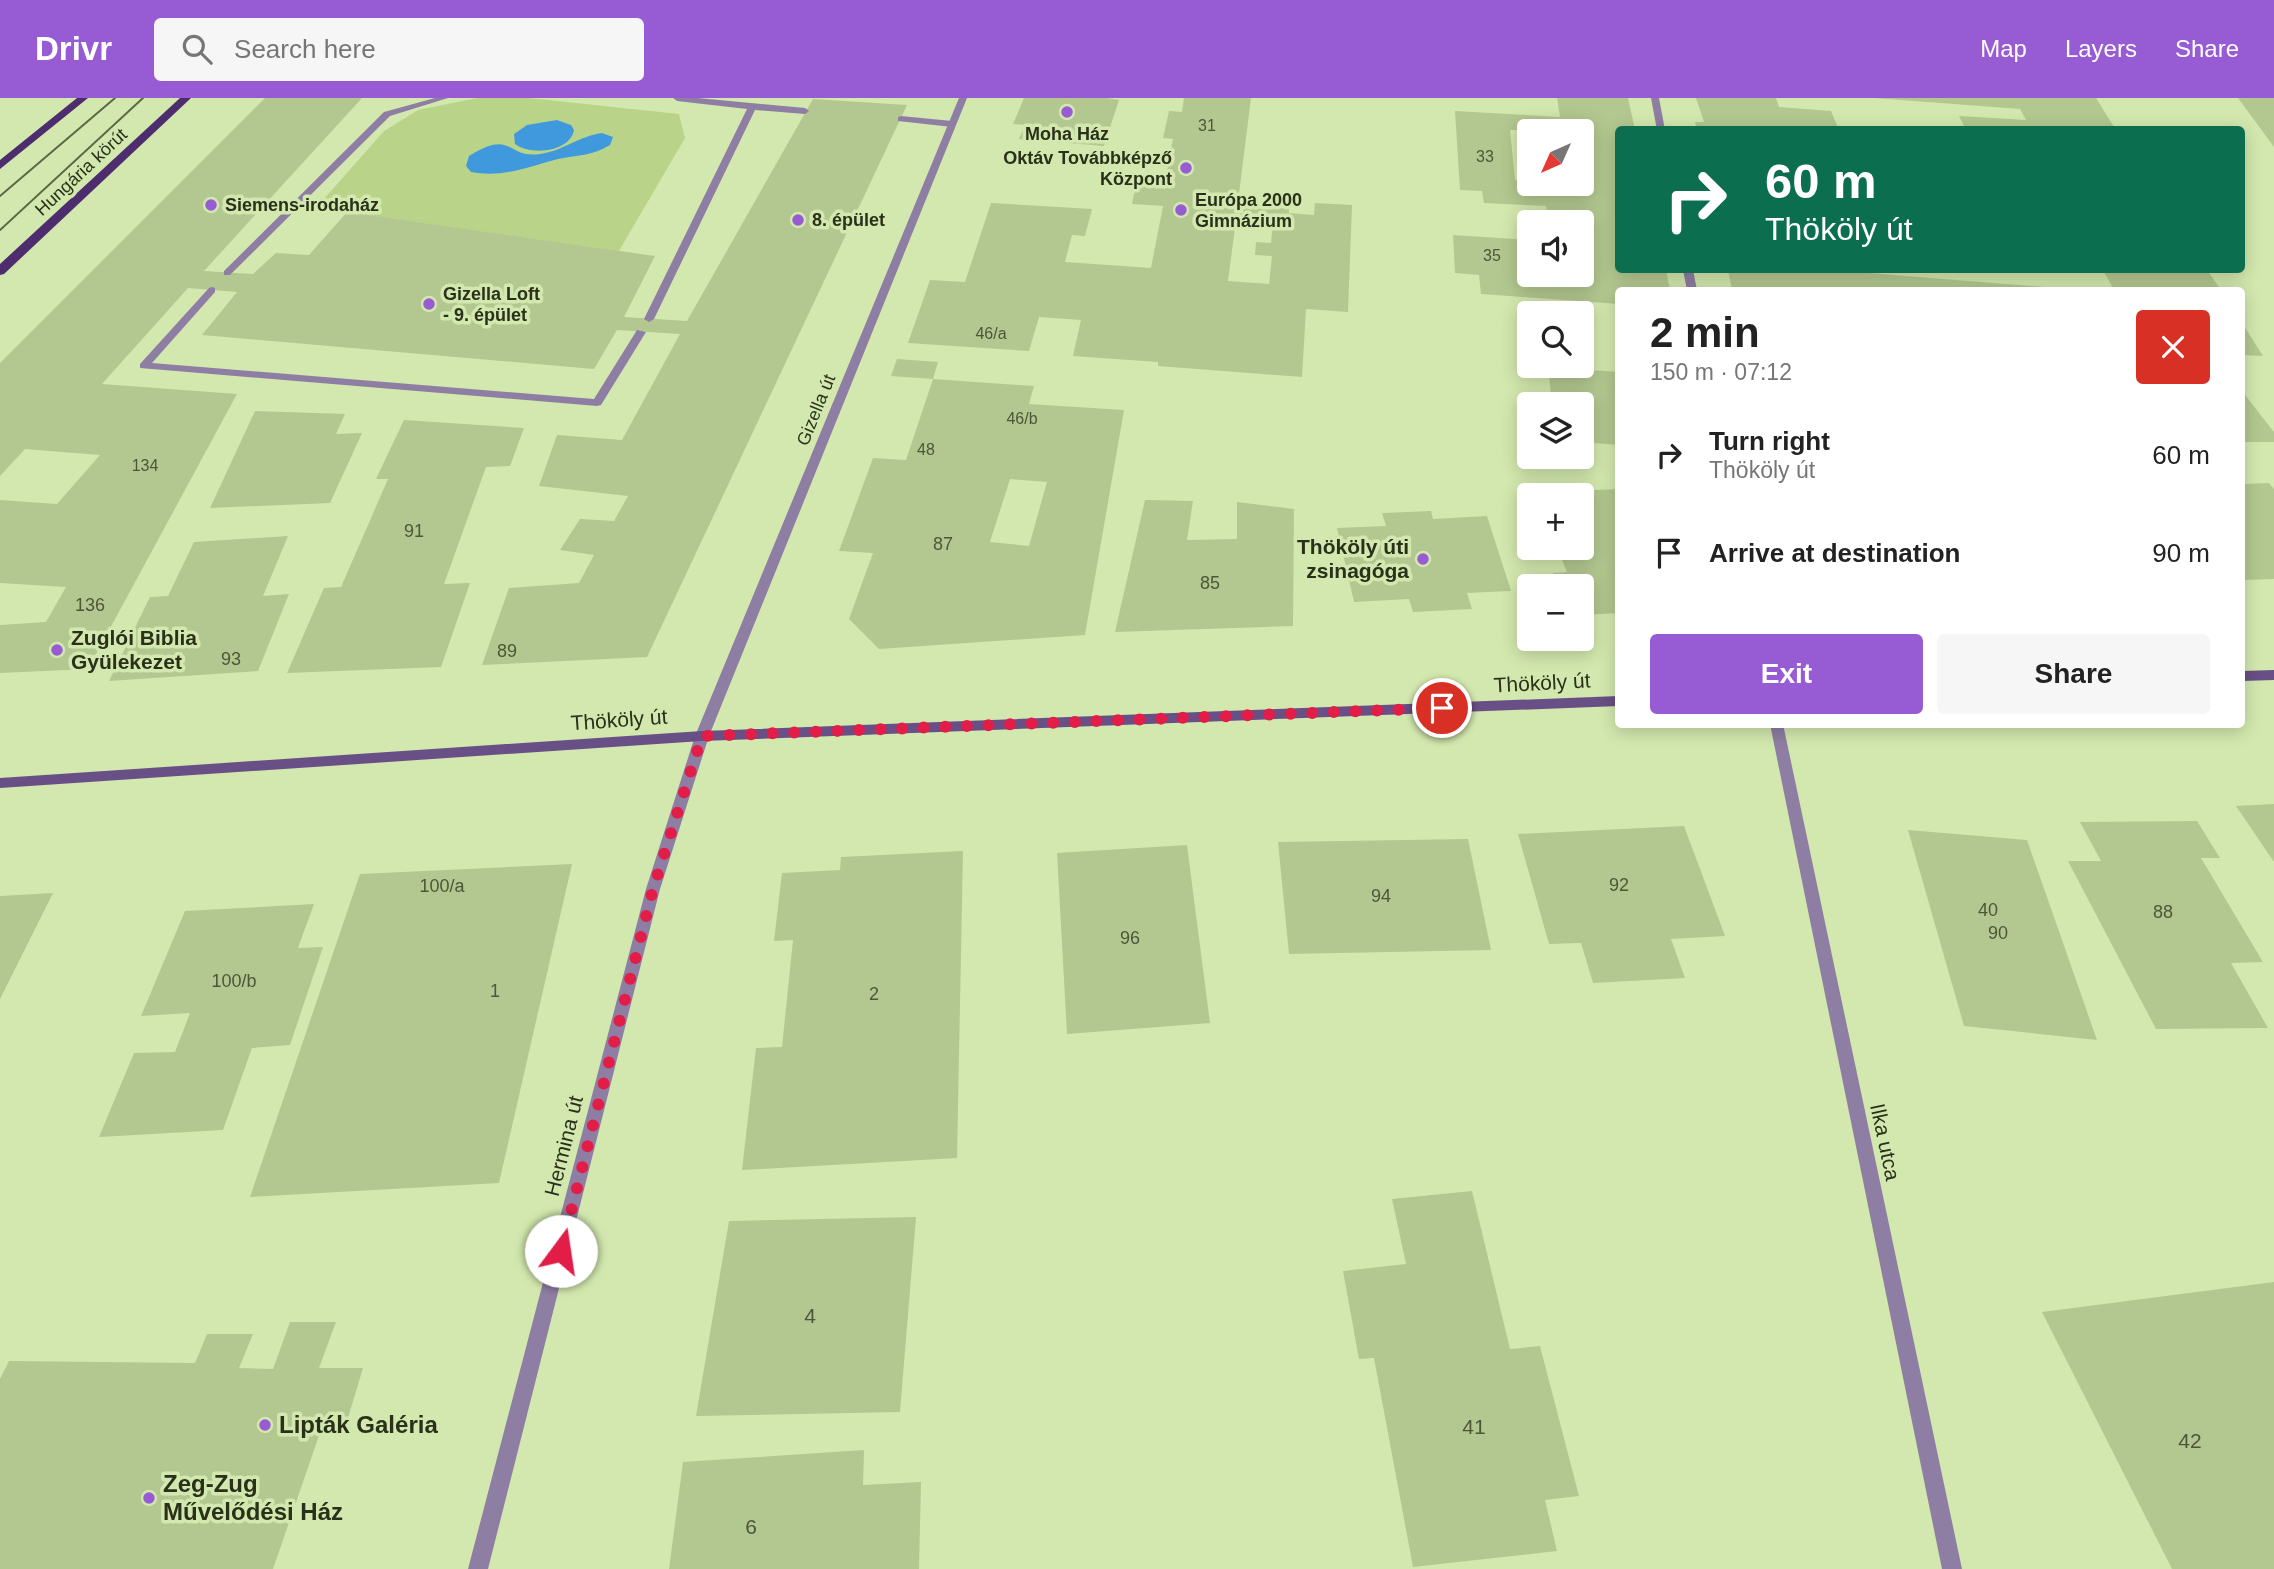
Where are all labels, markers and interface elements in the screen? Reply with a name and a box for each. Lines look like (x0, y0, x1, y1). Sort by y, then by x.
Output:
search box (154, 18, 644, 81)
text: Drivr (35, 30, 112, 67)
icon: search (178, 30, 216, 68)
text: Search here (234, 34, 376, 64)
text: Map (1980, 35, 2027, 62)
text: Layers (2065, 35, 2137, 62)
text: Share (2175, 35, 2239, 62)
marker: Moha Ház (1059, 104, 1075, 120)
house number: 31 (1198, 117, 1216, 134)
north arrow (1517, 119, 1594, 196)
map controls (1517, 119, 1594, 651)
street label: Hungária körút (31, 124, 131, 220)
place label: Moha Ház (1025, 124, 1109, 144)
place label: Oktáv Továbbképző Központ (1003, 148, 1172, 189)
house number: 33 (1476, 148, 1494, 165)
icon: right (1650, 154, 1741, 245)
text: 60 m (1765, 154, 1877, 208)
marker: Oktáv Továbbképző Központ (1178, 160, 1194, 176)
place label: Európa 2000 Gimnázium (1195, 190, 1302, 231)
place label: Siemens-irodaház (225, 195, 379, 215)
marker: Siemens-irodaház (203, 197, 219, 213)
marker: Európa 2000 Gimnázium (1173, 202, 1189, 218)
place label: 8. épület (812, 210, 885, 230)
button: sound (1517, 210, 1594, 287)
text: Thököly út (1765, 211, 1913, 247)
marker: 8. épület (790, 212, 806, 228)
house number: 35 (1483, 247, 1501, 264)
place label: Gizella Loft - 9. épület (443, 284, 540, 325)
marker: Gizella Loft - 9. épület (421, 296, 437, 312)
button: search (1517, 301, 1594, 378)
text: 2 min (1650, 309, 1760, 356)
button: close (2136, 310, 2210, 384)
house number: 46/a (975, 325, 1007, 342)
text: 150 m · 07:12 (1650, 359, 1792, 385)
street label: Gizella út (793, 371, 839, 449)
button: layers (1517, 392, 1594, 469)
house number: 46/b (1006, 410, 1038, 427)
text: Turn right (1709, 426, 1830, 456)
icon: right (1650, 436, 1688, 474)
text: 60 m (2152, 440, 2210, 470)
house number: 48 (917, 441, 935, 458)
house number: 134 (132, 457, 158, 474)
text: Thököly út (1709, 457, 1815, 483)
button: + (1517, 483, 1594, 560)
house number: 91 (404, 521, 424, 541)
house number: 87 (933, 534, 953, 554)
icon: arrive (1650, 534, 1688, 572)
place label: Thököly úti zsinagóga (1297, 535, 1409, 582)
text: Arrive at destination (1709, 538, 1960, 568)
text: 90 m (2152, 538, 2210, 568)
marker: Thököly úti zsinagóga (1415, 551, 1431, 567)
house number: 85 (1200, 573, 1220, 593)
button: − (1517, 574, 1594, 651)
house number: 136 (75, 595, 105, 615)
place label: Zuglói Biblia Gyülekezet (71, 626, 197, 673)
button: Exit (1650, 634, 1923, 714)
button: Share (1937, 634, 2210, 714)
house number: 89 (497, 641, 517, 661)
marker: Zuglói Biblia Gyülekezet (49, 642, 65, 658)
house number: 93 (221, 649, 241, 669)
street label: Thököly út (1493, 668, 1591, 697)
pin (1412, 678, 1472, 738)
icon: arrive (1423, 689, 1461, 727)
street label: Thököly út (570, 705, 668, 734)
house number: 92 (1609, 875, 1629, 895)
house number: 100/a (419, 876, 466, 896)
house number: 94 (1371, 886, 1391, 906)
house number: 40 (1978, 900, 1998, 920)
house number: 88 (2153, 902, 2173, 922)
house number: 90 (1988, 923, 2008, 943)
house number: 96 (1120, 928, 1140, 948)
house number: 100/b (211, 971, 257, 991)
house number: 1 (490, 981, 500, 1001)
house number: 2 (869, 984, 879, 1004)
street label: Hermina út (540, 1093, 587, 1198)
street label: Ilka utca (1866, 1101, 1905, 1183)
position arrow (524, 1214, 598, 1288)
house number: 4 (804, 1304, 816, 1327)
place label: Lipták Galéria (279, 1411, 438, 1438)
house number: 41 (1462, 1415, 1486, 1438)
marker: Lipták Galéria (257, 1417, 273, 1433)
house number: 42 (2178, 1429, 2202, 1452)
place label: Zeg-Zug Művelődési Ház (163, 1470, 343, 1525)
marker: Zeg-Zug Művelődési Ház (141, 1490, 157, 1506)
house number: 6 (745, 1515, 757, 1538)

